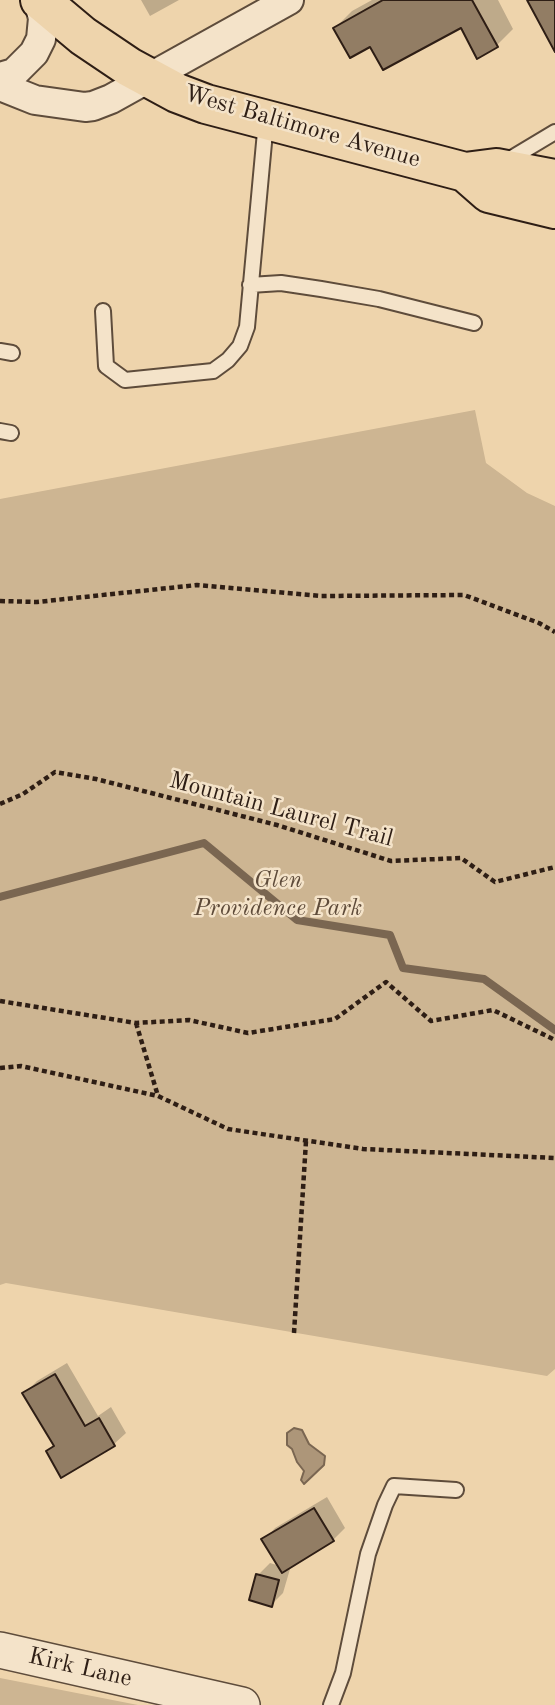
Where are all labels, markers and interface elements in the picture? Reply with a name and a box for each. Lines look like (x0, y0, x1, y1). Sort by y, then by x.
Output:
street label: West Baltimore Avenue (181, 79, 423, 175)
street label: Mountain Laurel Trail (166, 766, 396, 854)
park label: Glen Providence Park (194, 867, 362, 923)
street label: Kirk Lane (25, 1642, 135, 1694)

